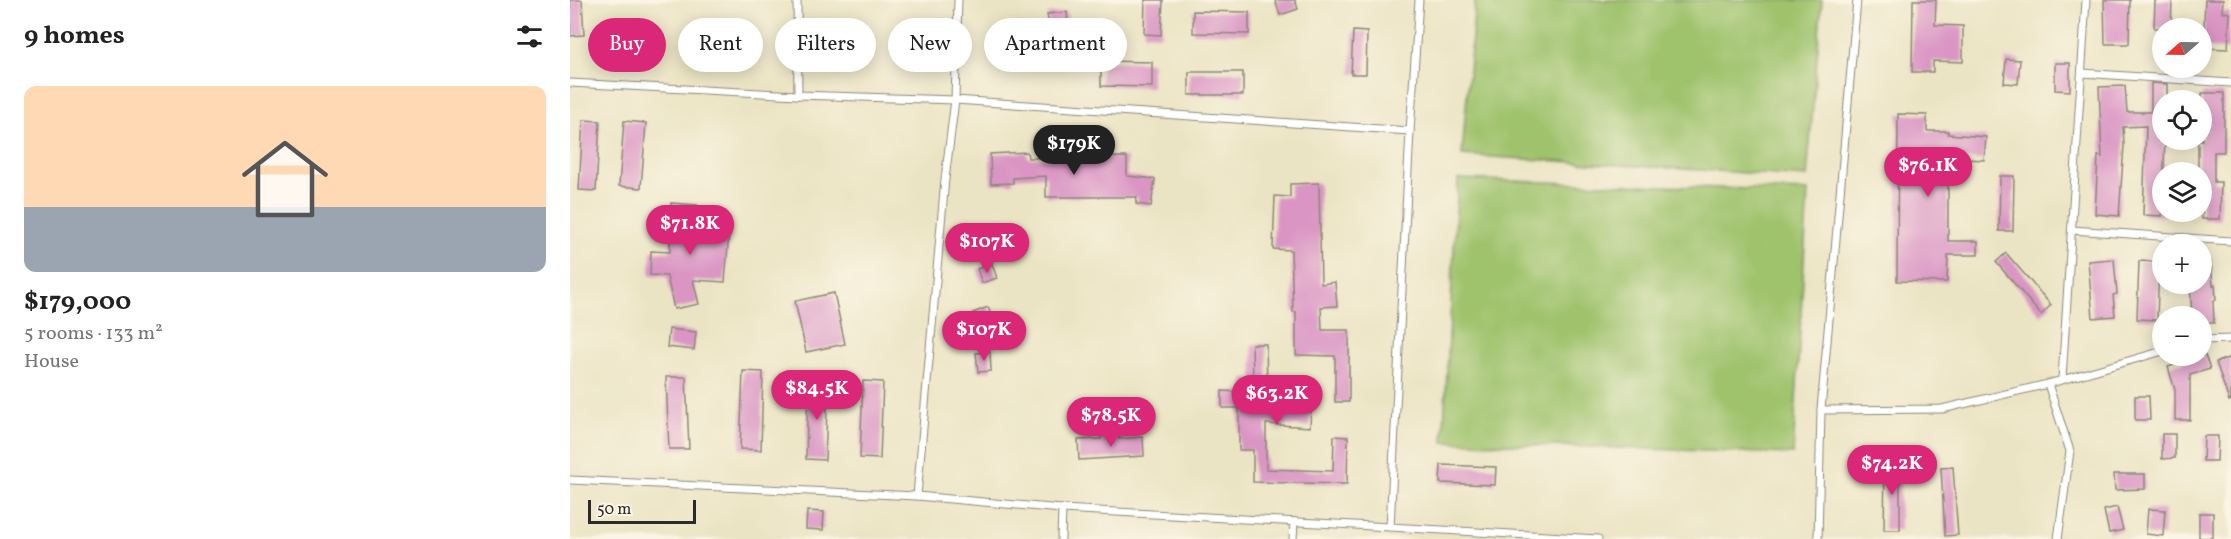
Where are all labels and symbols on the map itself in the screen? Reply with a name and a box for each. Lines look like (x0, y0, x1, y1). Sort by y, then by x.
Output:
north arrow (2152, 18, 2212, 78)
pin: $179K (1032, 125, 1116, 176)
pin: $76.1K (1879, 147, 1977, 198)
pin: $71.8K (641, 205, 739, 256)
pin: $107K (945, 223, 1029, 274)
pin: $107K (942, 311, 1026, 362)
pin: $84.5K (768, 370, 866, 421)
pin: $63.2K (1228, 375, 1326, 426)
pin: $78.5K (1062, 397, 1160, 448)
pin: $74.2K (1843, 445, 1941, 496)
scale bar (588, 497, 696, 524)

